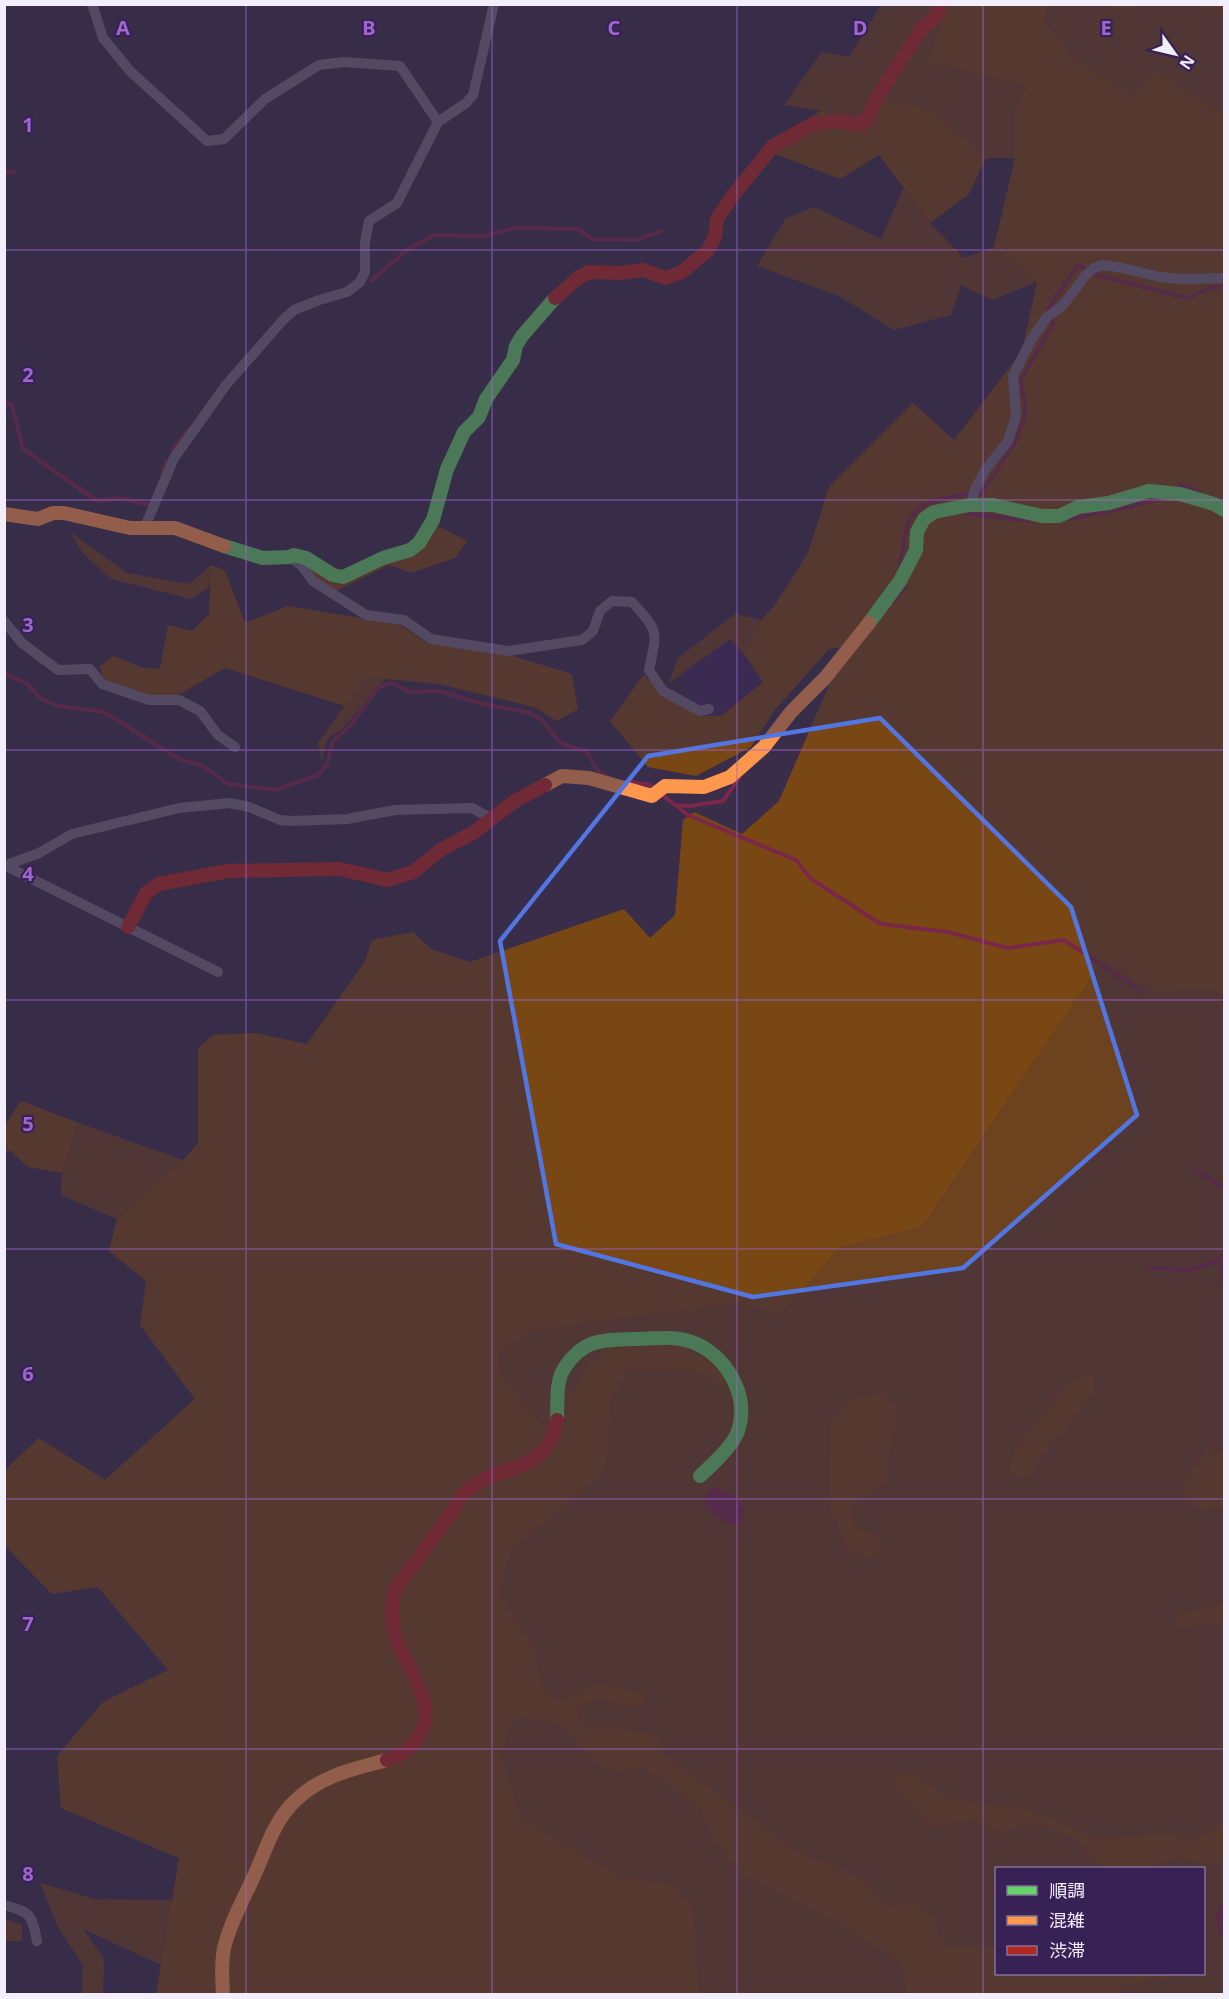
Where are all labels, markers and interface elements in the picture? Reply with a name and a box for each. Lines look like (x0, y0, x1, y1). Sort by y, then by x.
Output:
text: A (116, 14, 130, 41)
text: B (362, 14, 376, 41)
text: C (608, 14, 621, 41)
text: D (853, 14, 867, 41)
text: E (1100, 14, 1112, 41)
north arrow (1145, 24, 1205, 84)
text: N (1175, 51, 1200, 74)
text: 1 (22, 111, 34, 138)
text: 2 (22, 361, 34, 388)
text: 3 (22, 611, 34, 638)
text: 4 (22, 860, 34, 887)
text: 5 (22, 1110, 34, 1137)
text: 6 (22, 1360, 34, 1387)
text: 7 (22, 1610, 34, 1637)
text: 8 (22, 1860, 34, 1887)
legend (995, 1867, 1205, 1975)
text: 順調 (1049, 1878, 1085, 1902)
text: 混雑 (1049, 1908, 1085, 1932)
text: 渋滞 (1049, 1938, 1085, 1962)

